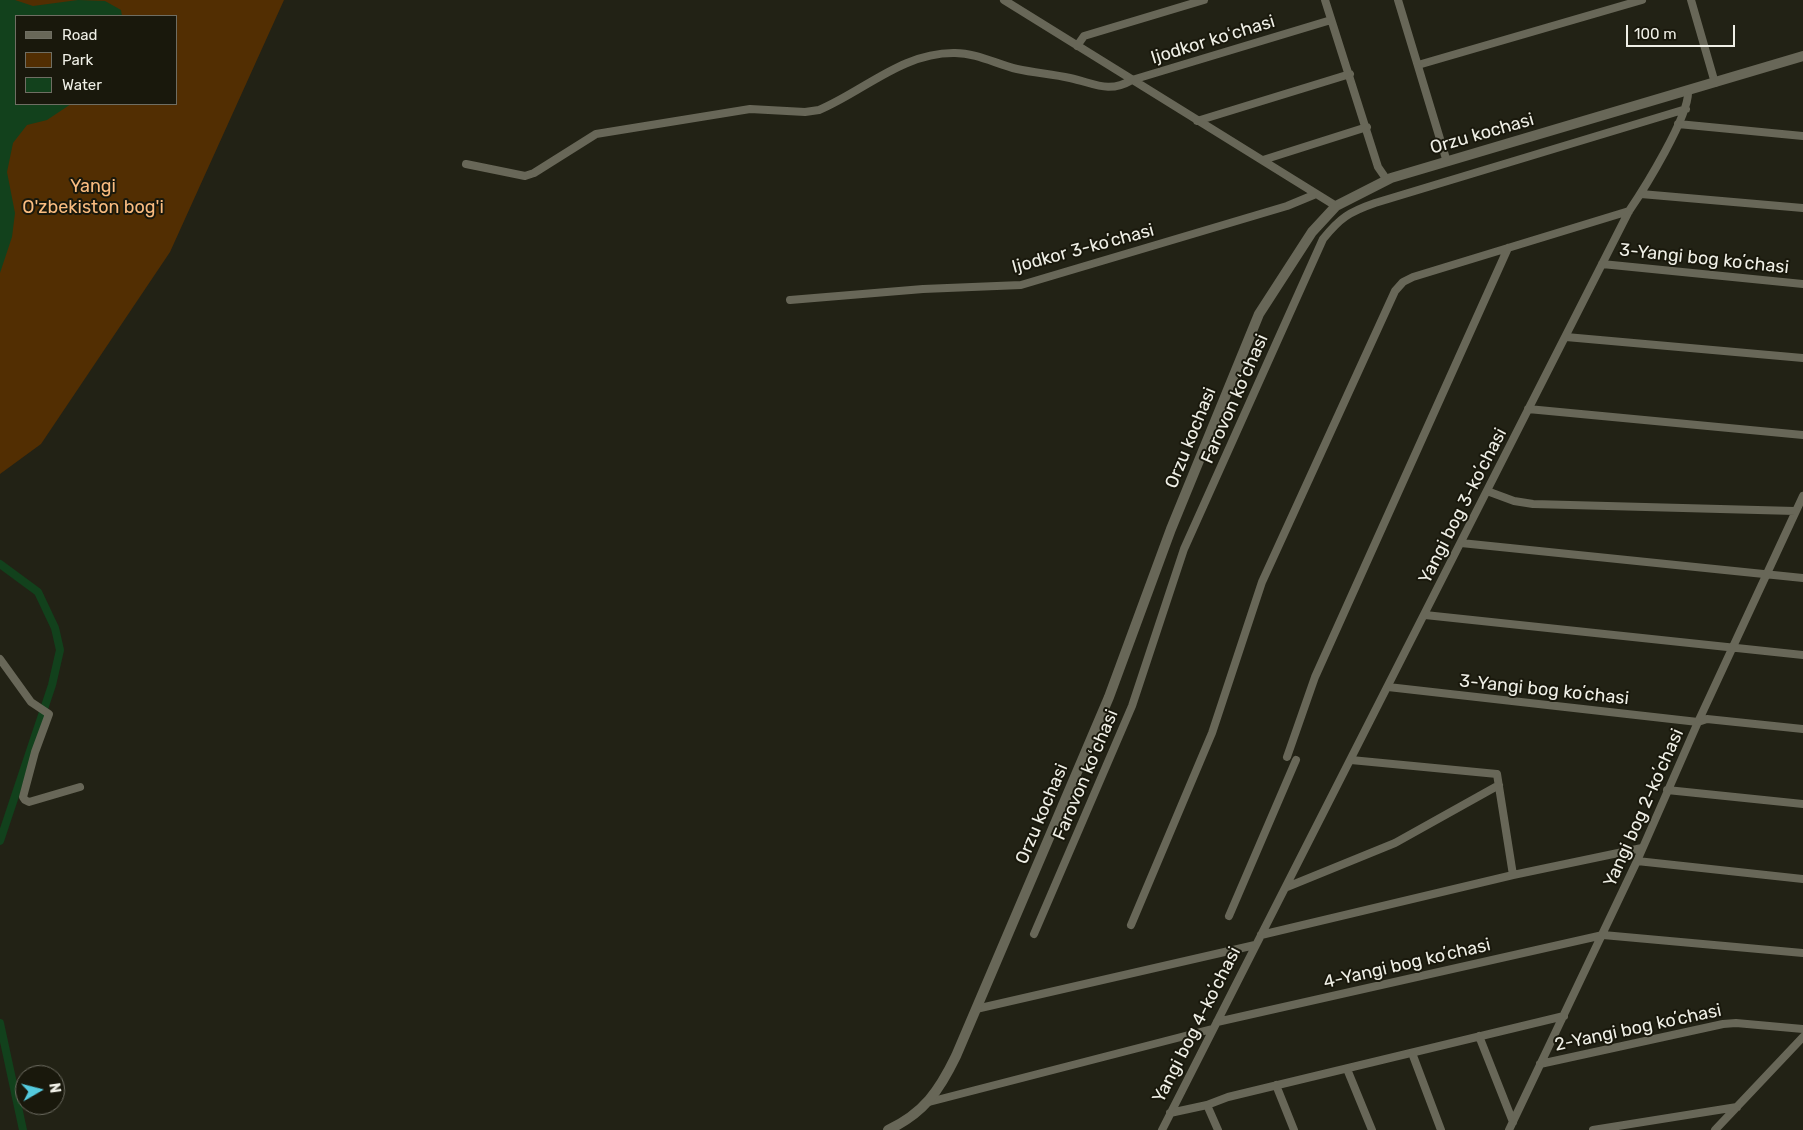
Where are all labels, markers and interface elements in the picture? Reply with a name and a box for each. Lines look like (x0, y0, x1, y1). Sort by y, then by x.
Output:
street label: Ijodkor koʻchasi (1148, 11, 1278, 69)
legend (15, 15, 178, 105)
scale bar (1628, 15, 1737, 47)
text: 100 m (1634, 25, 1676, 43)
text: Road (62, 26, 98, 44)
text: Park (62, 51, 93, 69)
text: Water (62, 76, 102, 94)
street label: Orzu kochasi (1428, 109, 1536, 159)
park label: Yangi O'zbekiston bog'i (22, 176, 164, 218)
street label: Ijodkor 3-koʼchasi (1009, 220, 1157, 278)
street label: 3-Yangi bog koʼchasi (1618, 239, 1790, 279)
street label: Farovon koʻchasi (1197, 331, 1273, 467)
street label: Orzu kochasi (1161, 384, 1221, 492)
street label: Yangi bog 3-koʼchasi (1414, 425, 1512, 587)
street label: 3-Yangi bog koʼchasi (1458, 670, 1630, 710)
street label: Farovon koʻchasi (1049, 707, 1123, 843)
street label: Yangi bog 2-koʼchasi (1599, 725, 1689, 891)
street label: Orzu kochasi (1011, 761, 1073, 867)
street label: 4-Yangi bog koʼchasi (1321, 934, 1493, 994)
street label: Yangi bog 4-koʼchasi (1148, 943, 1246, 1107)
street label: 2-Yangi bog koʼchasi (1553, 1000, 1723, 1056)
north arrow (15, 1065, 65, 1115)
text: N (45, 1082, 63, 1094)

